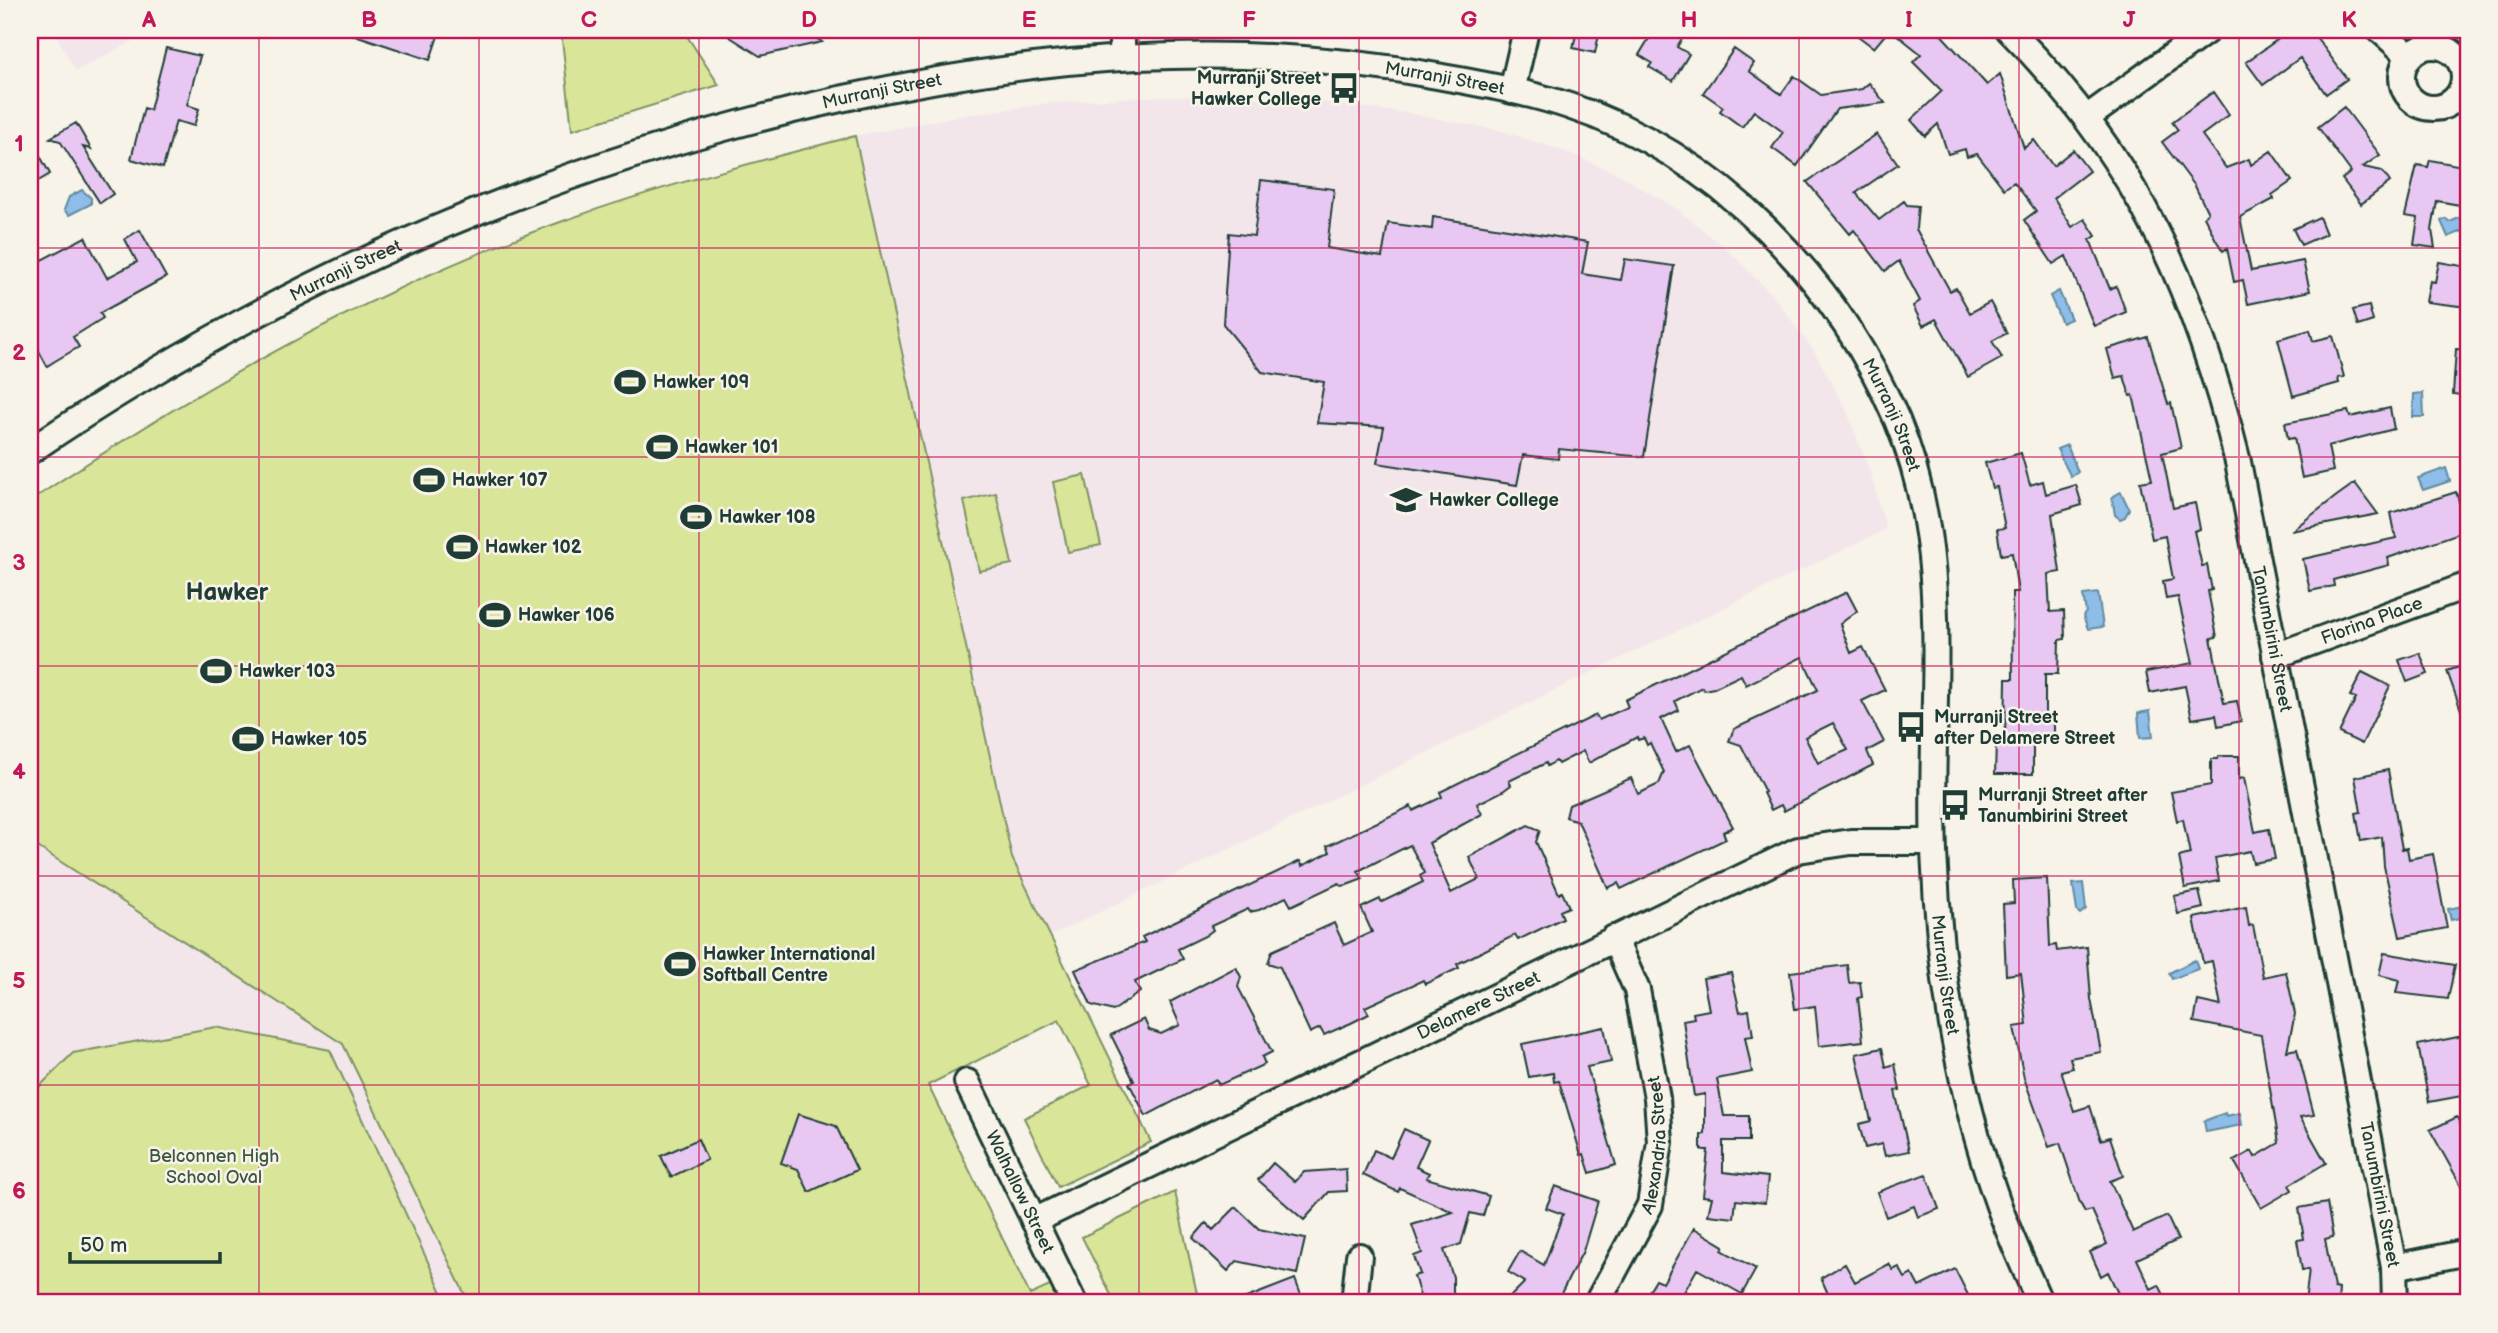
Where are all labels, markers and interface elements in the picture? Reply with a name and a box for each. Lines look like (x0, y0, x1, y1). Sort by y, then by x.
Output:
text: A (141, 6, 157, 34)
text: B (361, 6, 377, 34)
text: C (581, 6, 597, 34)
text: D (801, 6, 817, 34)
text: E (1022, 6, 1037, 34)
text: F (1242, 6, 1256, 34)
text: G (1461, 6, 1478, 34)
text: H (1680, 6, 1698, 34)
text: I (1905, 6, 1913, 34)
text: J (2123, 6, 2136, 34)
text: K (2341, 6, 2357, 34)
street label: Murranji Street (1384, 57, 1507, 99)
place label: Murranji Street Hawker College (1191, 68, 1321, 110)
street label: Murranji Street (820, 69, 943, 113)
bus stop icon: Murranji Street Hawker College (1327, 71, 1361, 105)
text: 1 (14, 130, 24, 158)
street label: Murranji Street (286, 235, 405, 306)
text: 2 (12, 339, 26, 367)
street label: Murranji Street (1858, 355, 1925, 474)
sports icon: Hawker 109 (613, 365, 647, 399)
place label: Hawker 109 (653, 372, 749, 393)
sports icon: Hawker 101 (645, 430, 679, 464)
place label: Hawker 101 (685, 437, 778, 458)
sports icon: Hawker 107 (412, 463, 446, 497)
place label: Hawker 107 (452, 470, 548, 491)
school or university icon: Hawker College (1389, 483, 1423, 517)
place label: Hawker College (1429, 490, 1559, 511)
sports icon: Hawker 108 (679, 500, 713, 534)
place label: Hawker 108 (719, 507, 816, 528)
sports icon: Hawker 102 (445, 530, 479, 564)
place label: Hawker 102 (485, 537, 582, 558)
text: 3 (12, 549, 26, 577)
street label: Tanumbirini Street (2248, 564, 2297, 714)
district label: Hawker (186, 578, 269, 607)
street label: Florina Place (2318, 592, 2426, 649)
sports icon: Hawker 106 (478, 598, 512, 632)
place label: Hawker 106 (518, 605, 615, 626)
sports icon: Hawker 103 (199, 654, 233, 688)
place label: Hawker 103 (239, 661, 335, 682)
place label: Murranji Street after Delamere Street (1934, 707, 2115, 749)
bus stop icon: Murranji Street after Delamere Street (1894, 710, 1928, 744)
sports icon: Hawker 105 (231, 722, 265, 756)
place label: Hawker 105 (271, 729, 367, 750)
text: 4 (12, 758, 26, 786)
place label: Murranji Street after Tanumbirini Street (1978, 785, 2148, 827)
bus stop icon: Murranji Street after Tanumbirini Street (1938, 788, 1972, 822)
street label: Murranji Street (1927, 914, 1964, 1037)
place label: Hawker International Softball Centre (703, 944, 875, 986)
sports icon: Hawker International Softball Centre (663, 947, 697, 981)
street label: Delamere Street (1414, 966, 1544, 1044)
text: 5 (12, 967, 26, 995)
street label: Alexandria Street (1637, 1074, 1671, 1218)
street label: Tanumbirini Street (2356, 1120, 2404, 1270)
street label: Walhallow Street (982, 1127, 1059, 1257)
park label: Belconnen High School Oval (149, 1146, 279, 1188)
text: 6 (12, 1177, 26, 1205)
scale bar (70, 1221, 220, 1265)
text: 50 m (80, 1233, 127, 1258)

